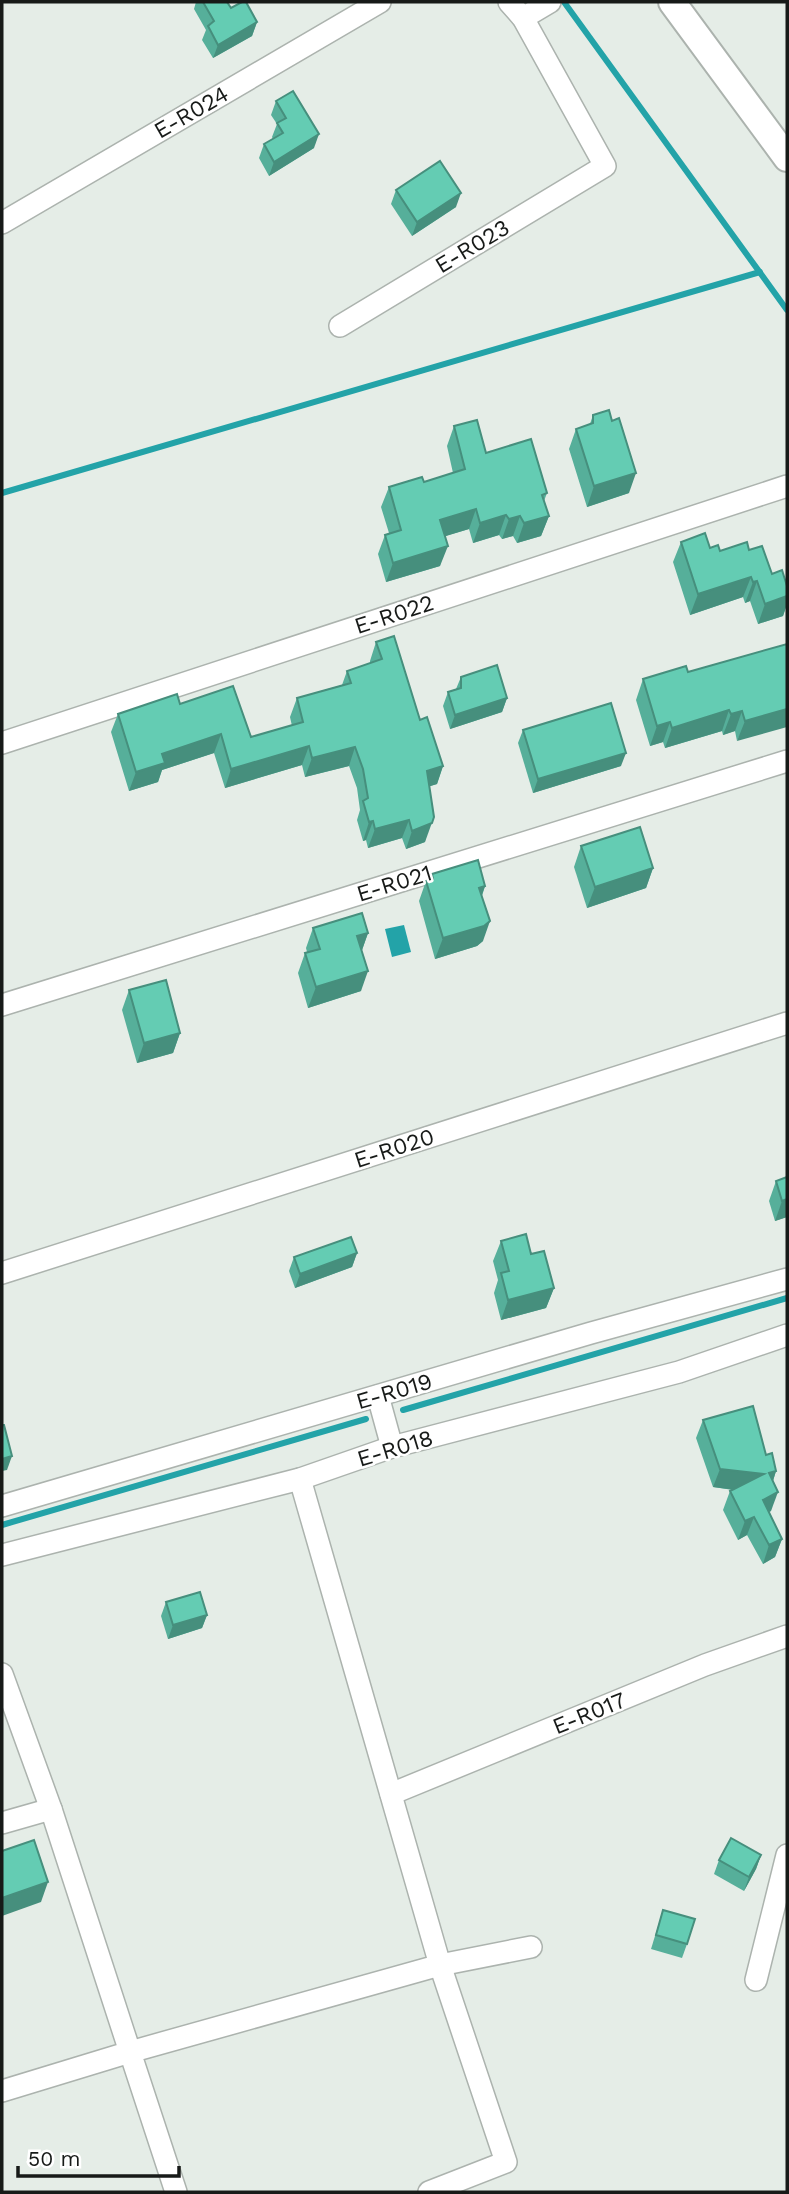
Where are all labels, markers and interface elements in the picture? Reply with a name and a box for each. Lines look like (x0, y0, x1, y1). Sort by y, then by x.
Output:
street label: E-R024 (149, 80, 233, 145)
street label: E-R023 (430, 214, 514, 279)
street label: E-R022 (351, 589, 437, 640)
street label: E-R021 (353, 859, 435, 908)
street label: E-R020 (351, 1123, 438, 1174)
street label: E-R019 (353, 1368, 435, 1415)
street label: E-R018 (354, 1424, 436, 1473)
street label: E-R017 (549, 1687, 630, 1740)
scale bar (18, 2134, 178, 2178)
text: 50 m (28, 2146, 80, 2171)

